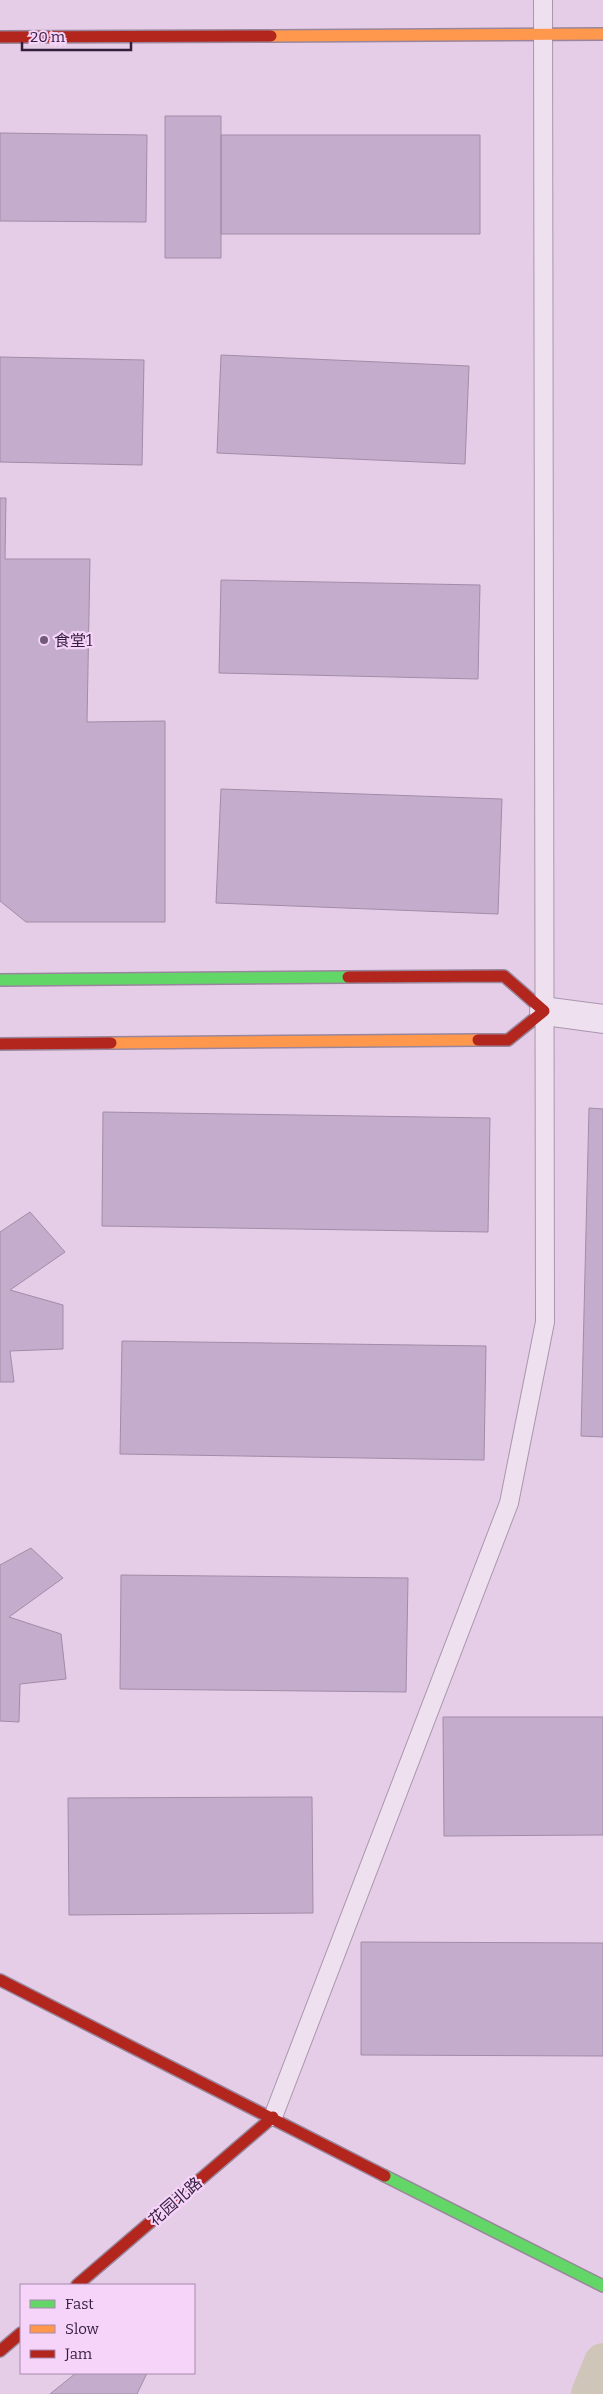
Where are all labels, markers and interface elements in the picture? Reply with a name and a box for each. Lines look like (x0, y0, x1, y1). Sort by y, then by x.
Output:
scale bar (22, 20, 131, 52)
text: 20 m (30, 28, 66, 46)
place label: 食堂1 (54, 631, 93, 650)
marker: 食堂1 (38, 634, 50, 646)
street label: 花园北路 (145, 2173, 206, 2230)
legend (20, 2284, 195, 2374)
text: Fast (65, 2295, 94, 2313)
text: Slow (65, 2320, 100, 2338)
text: Jam (64, 2345, 93, 2363)

